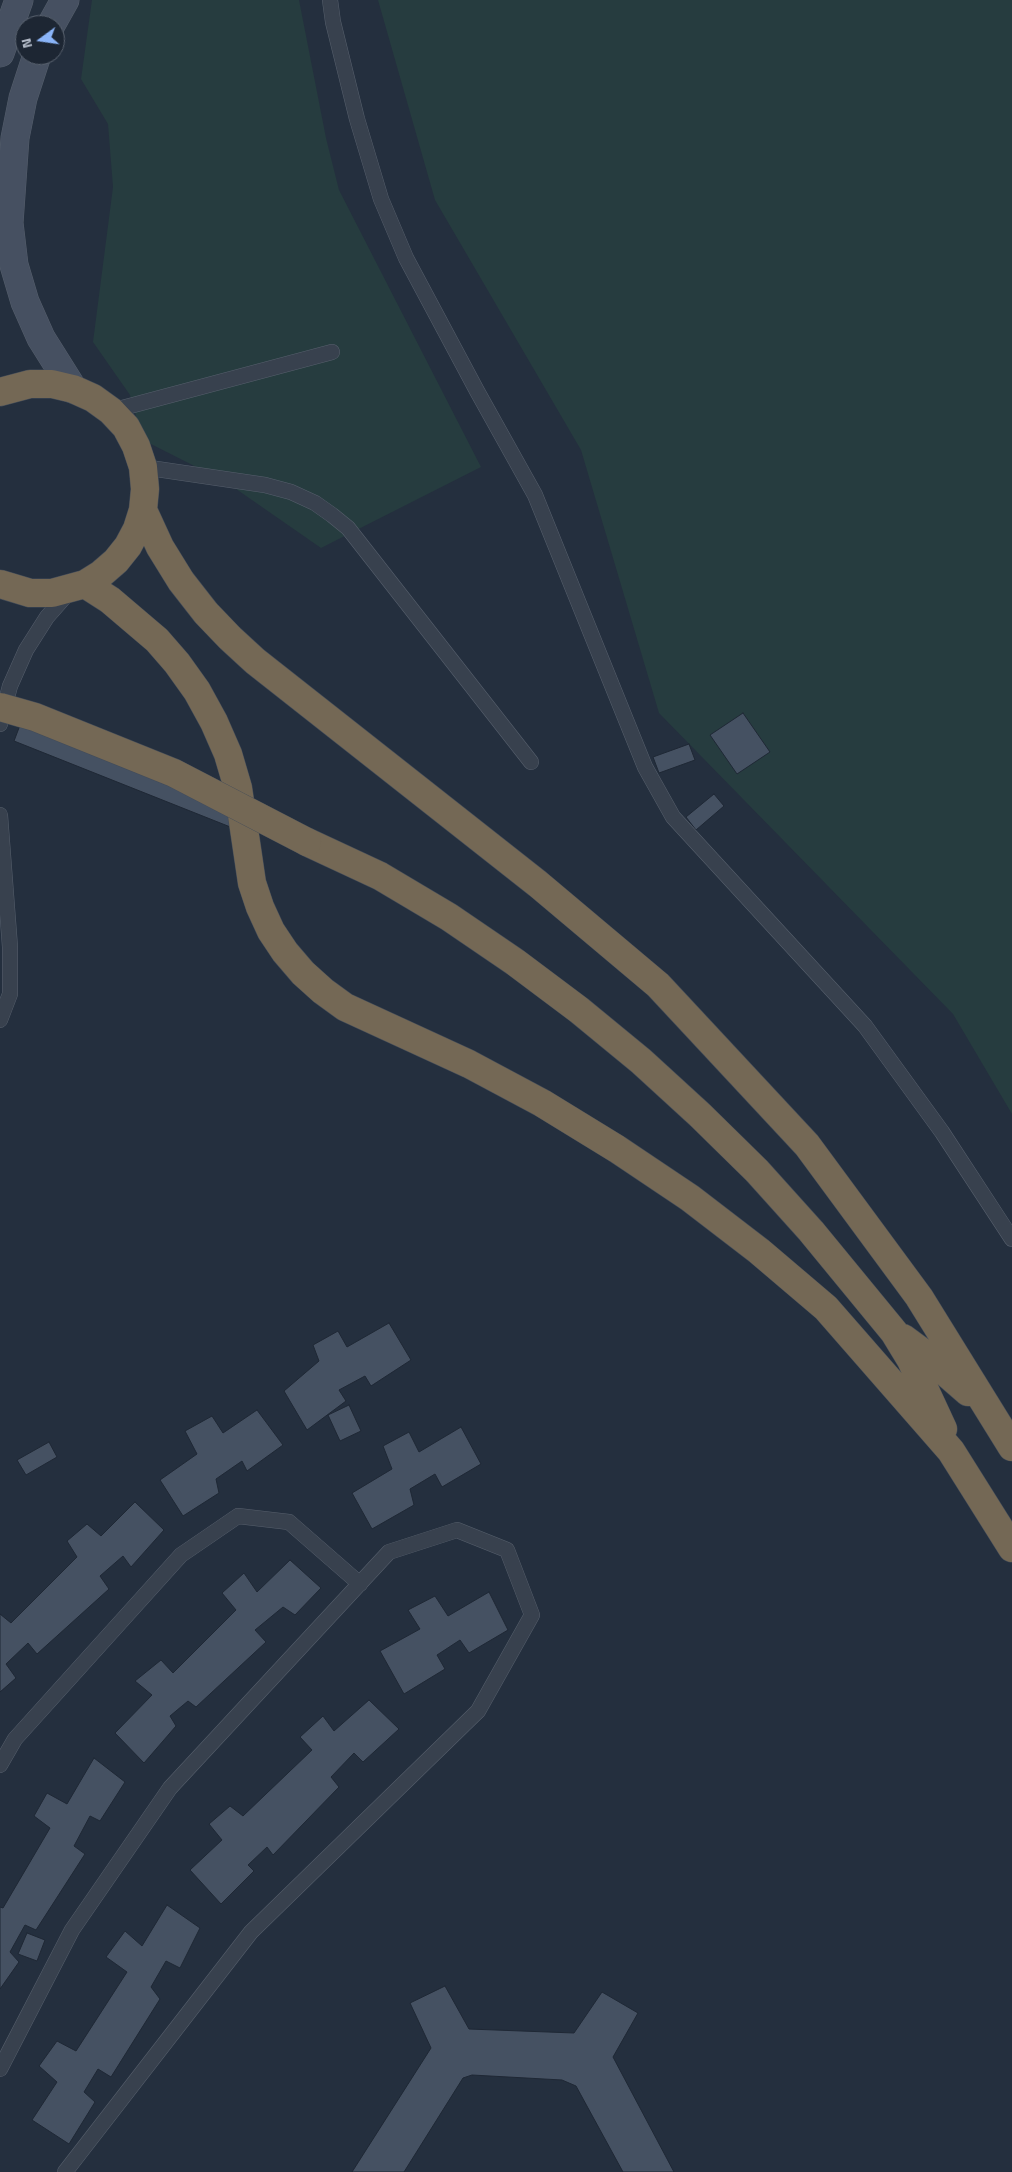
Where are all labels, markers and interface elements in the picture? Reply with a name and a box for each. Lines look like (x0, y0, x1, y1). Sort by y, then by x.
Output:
north arrow (15, 15, 65, 65)
text: N (15, 36, 37, 51)

